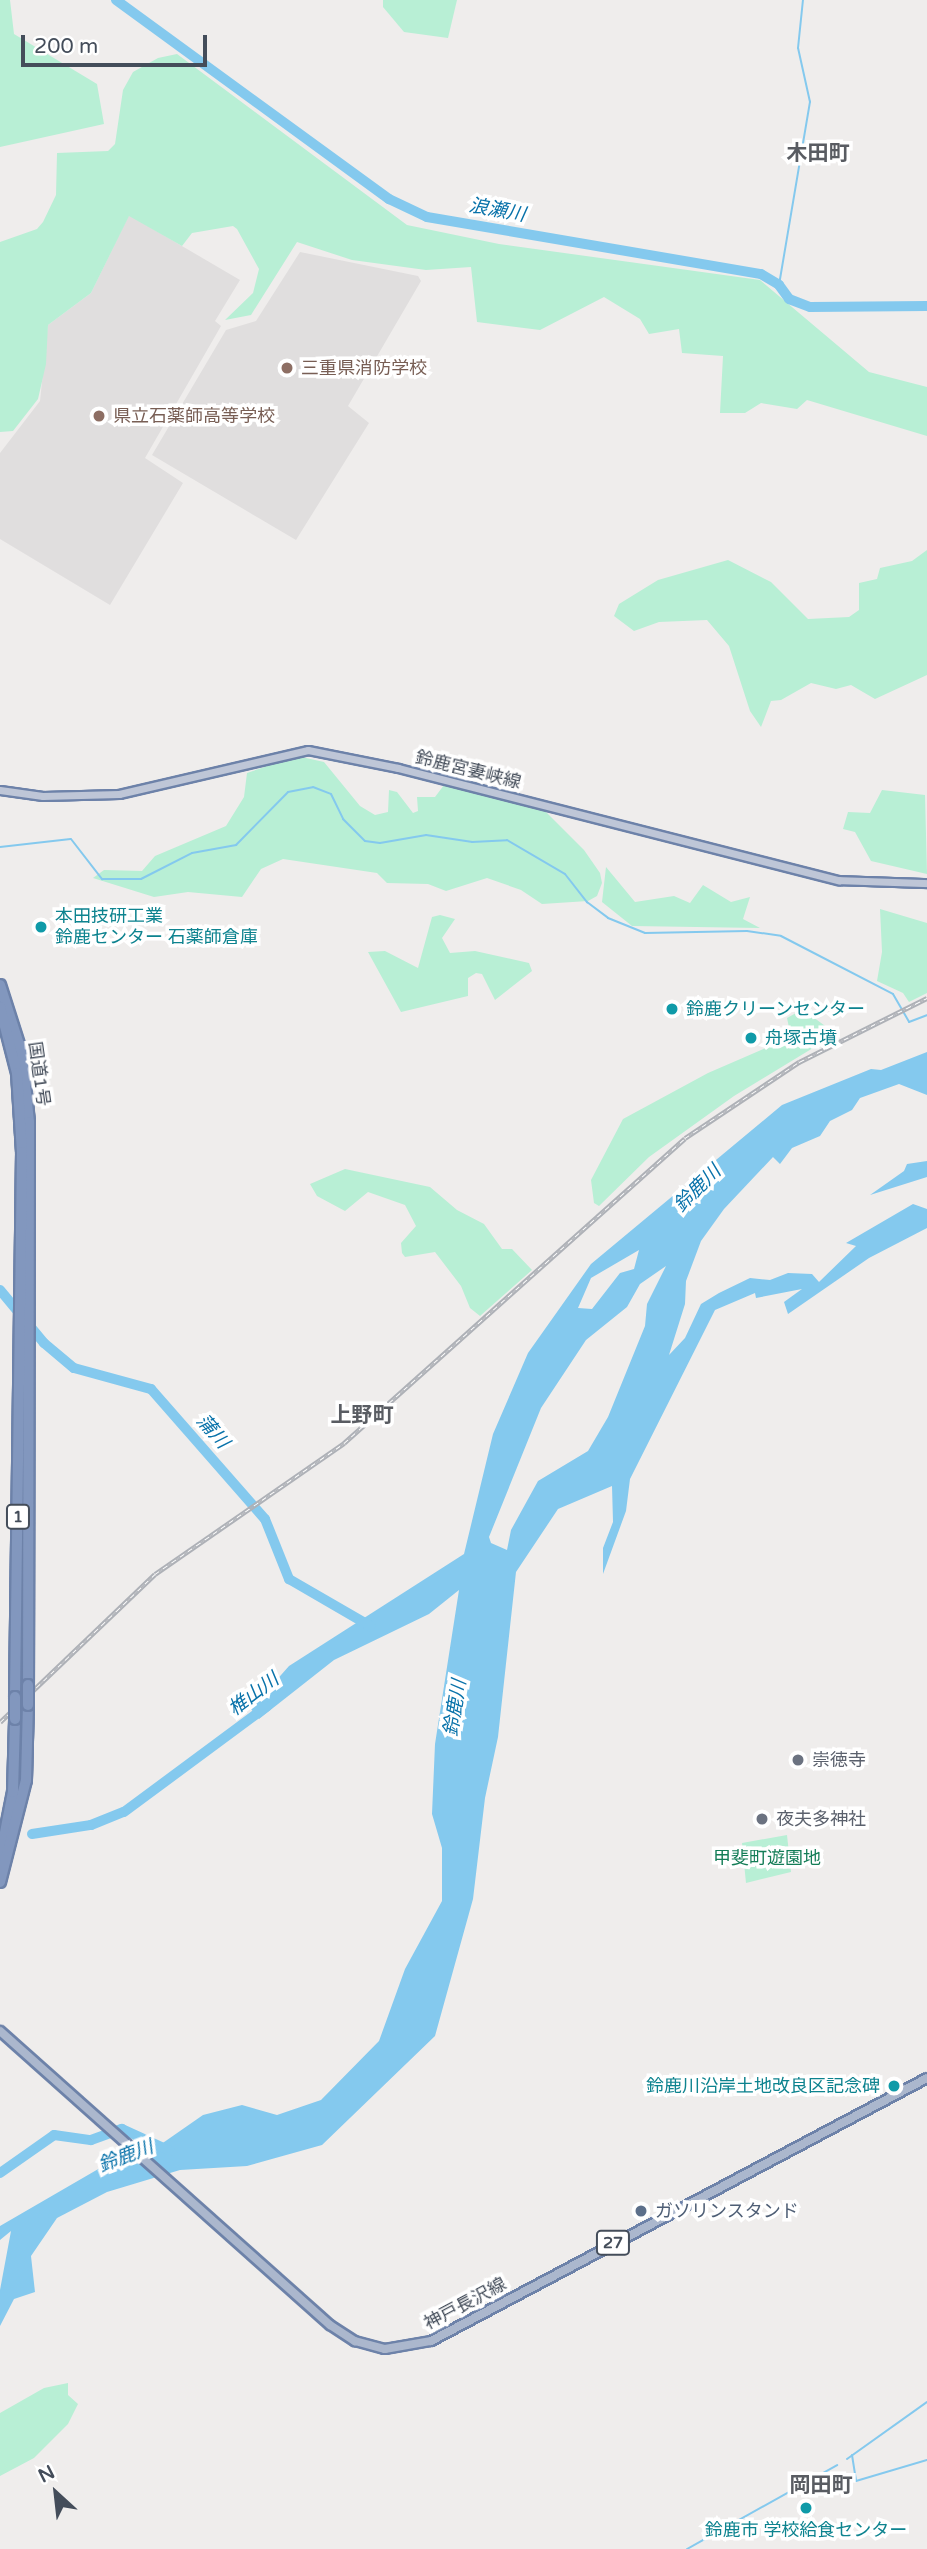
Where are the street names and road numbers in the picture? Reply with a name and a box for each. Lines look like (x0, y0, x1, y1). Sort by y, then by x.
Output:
street label: 鈴鹿宮妻峡線 (413, 746, 523, 794)
street label: 国道1号 (24, 1040, 54, 1108)
road number: 1 (6, 1504, 30, 1530)
road number: 27 (596, 2230, 630, 2256)
street label: 神戸長沢線 (420, 2273, 510, 2335)

